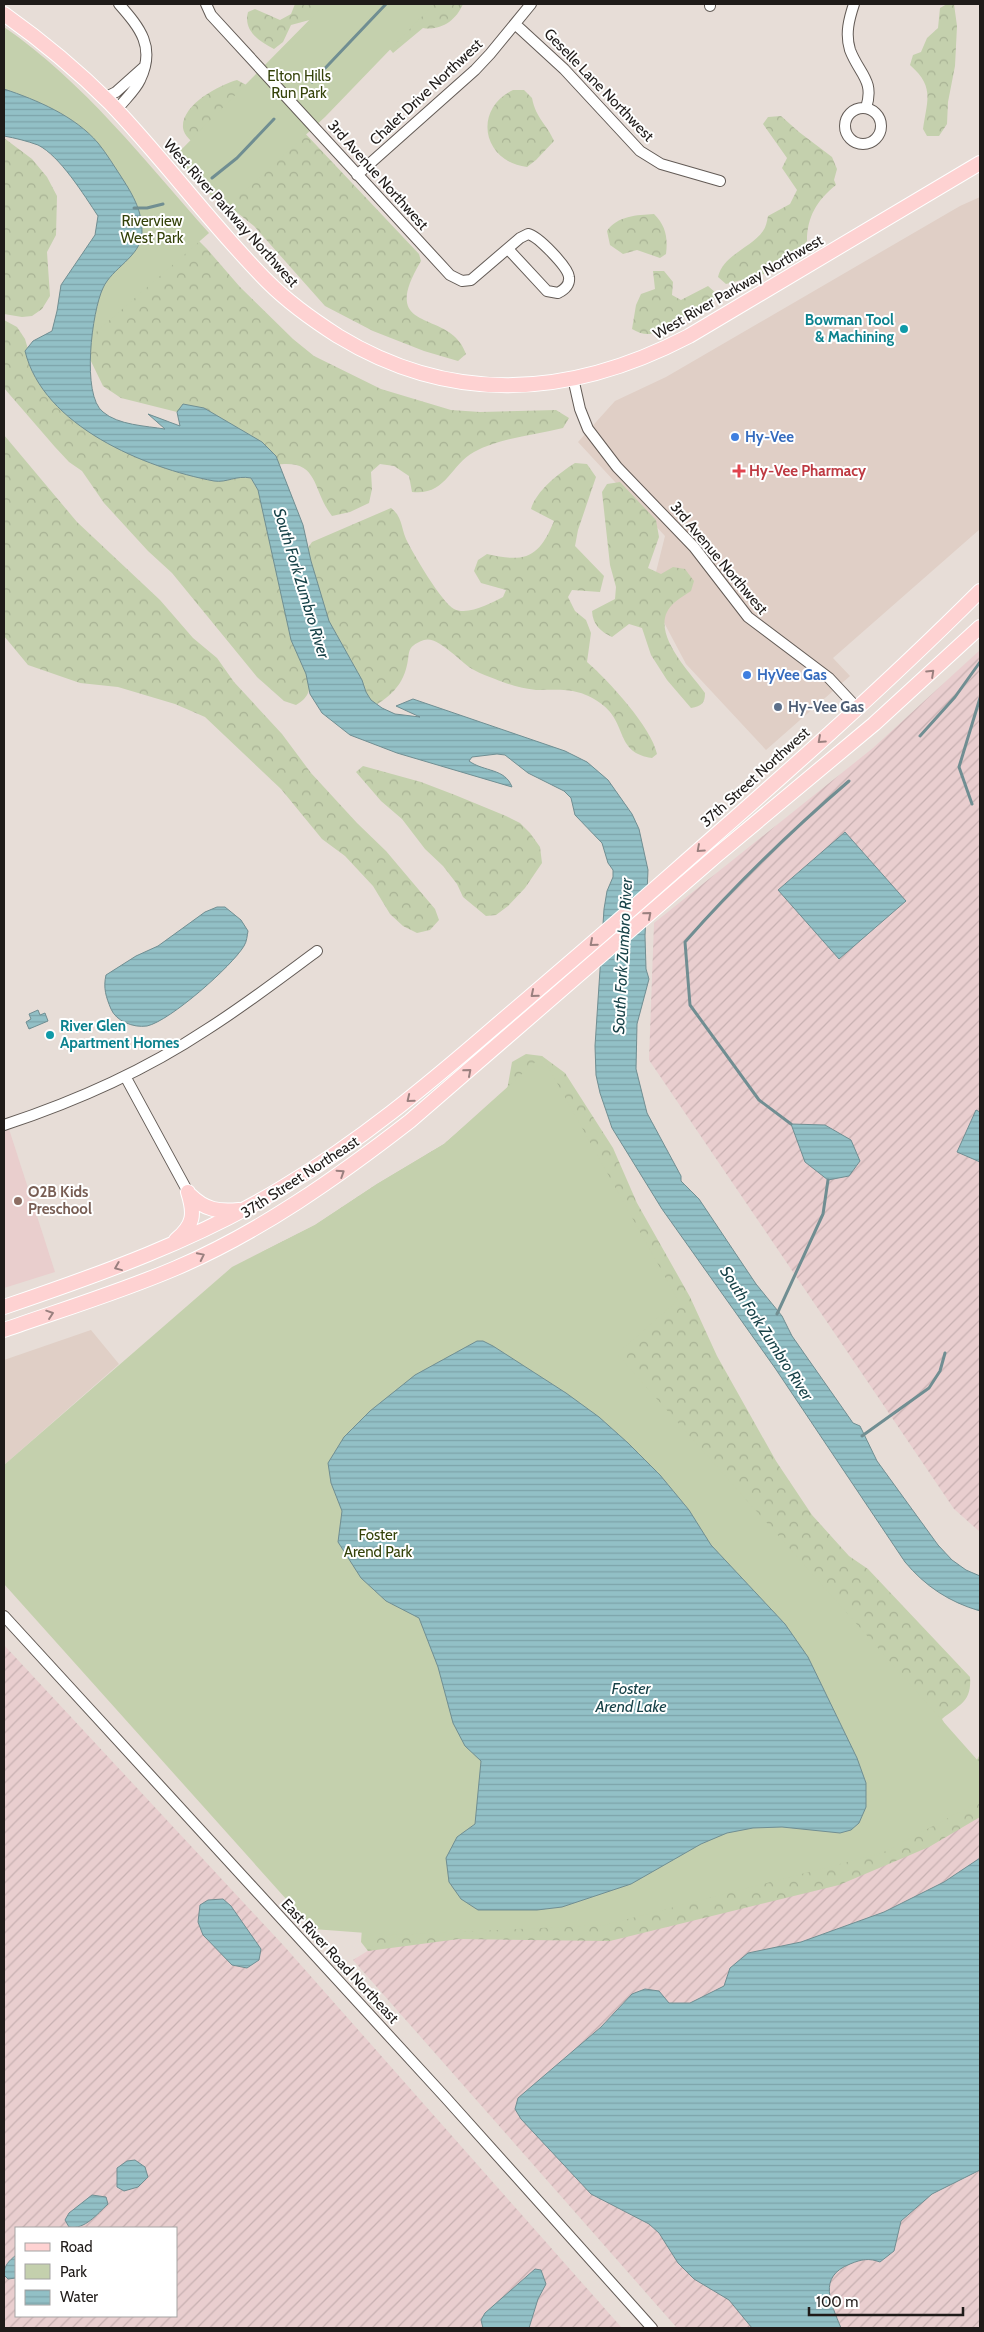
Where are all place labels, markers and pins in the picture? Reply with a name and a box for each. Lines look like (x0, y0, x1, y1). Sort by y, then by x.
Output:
place label: Bowman Tool & Machining (805, 311, 894, 346)
marker: Bowman Tool & Machining (898, 323, 910, 335)
place label: Hy-Vee (745, 428, 794, 446)
marker: Hy-Vee (729, 431, 741, 443)
place label: Hy-Vee Pharmacy (749, 462, 867, 480)
marker: Hy-Vee Pharmacy (733, 465, 745, 477)
place label: HyVee Gas (757, 666, 827, 684)
marker: HyVee Gas (741, 669, 753, 681)
place label: Hy-Vee Gas (788, 698, 864, 716)
marker: Hy-Vee Gas (772, 701, 784, 713)
place label: River Glen Apartment Homes (60, 1017, 179, 1052)
marker: River Glen Apartment Homes (44, 1029, 56, 1041)
place label: O2B Kids Preschool (28, 1183, 92, 1218)
marker: O2B Kids Preschool (12, 1195, 24, 1207)

